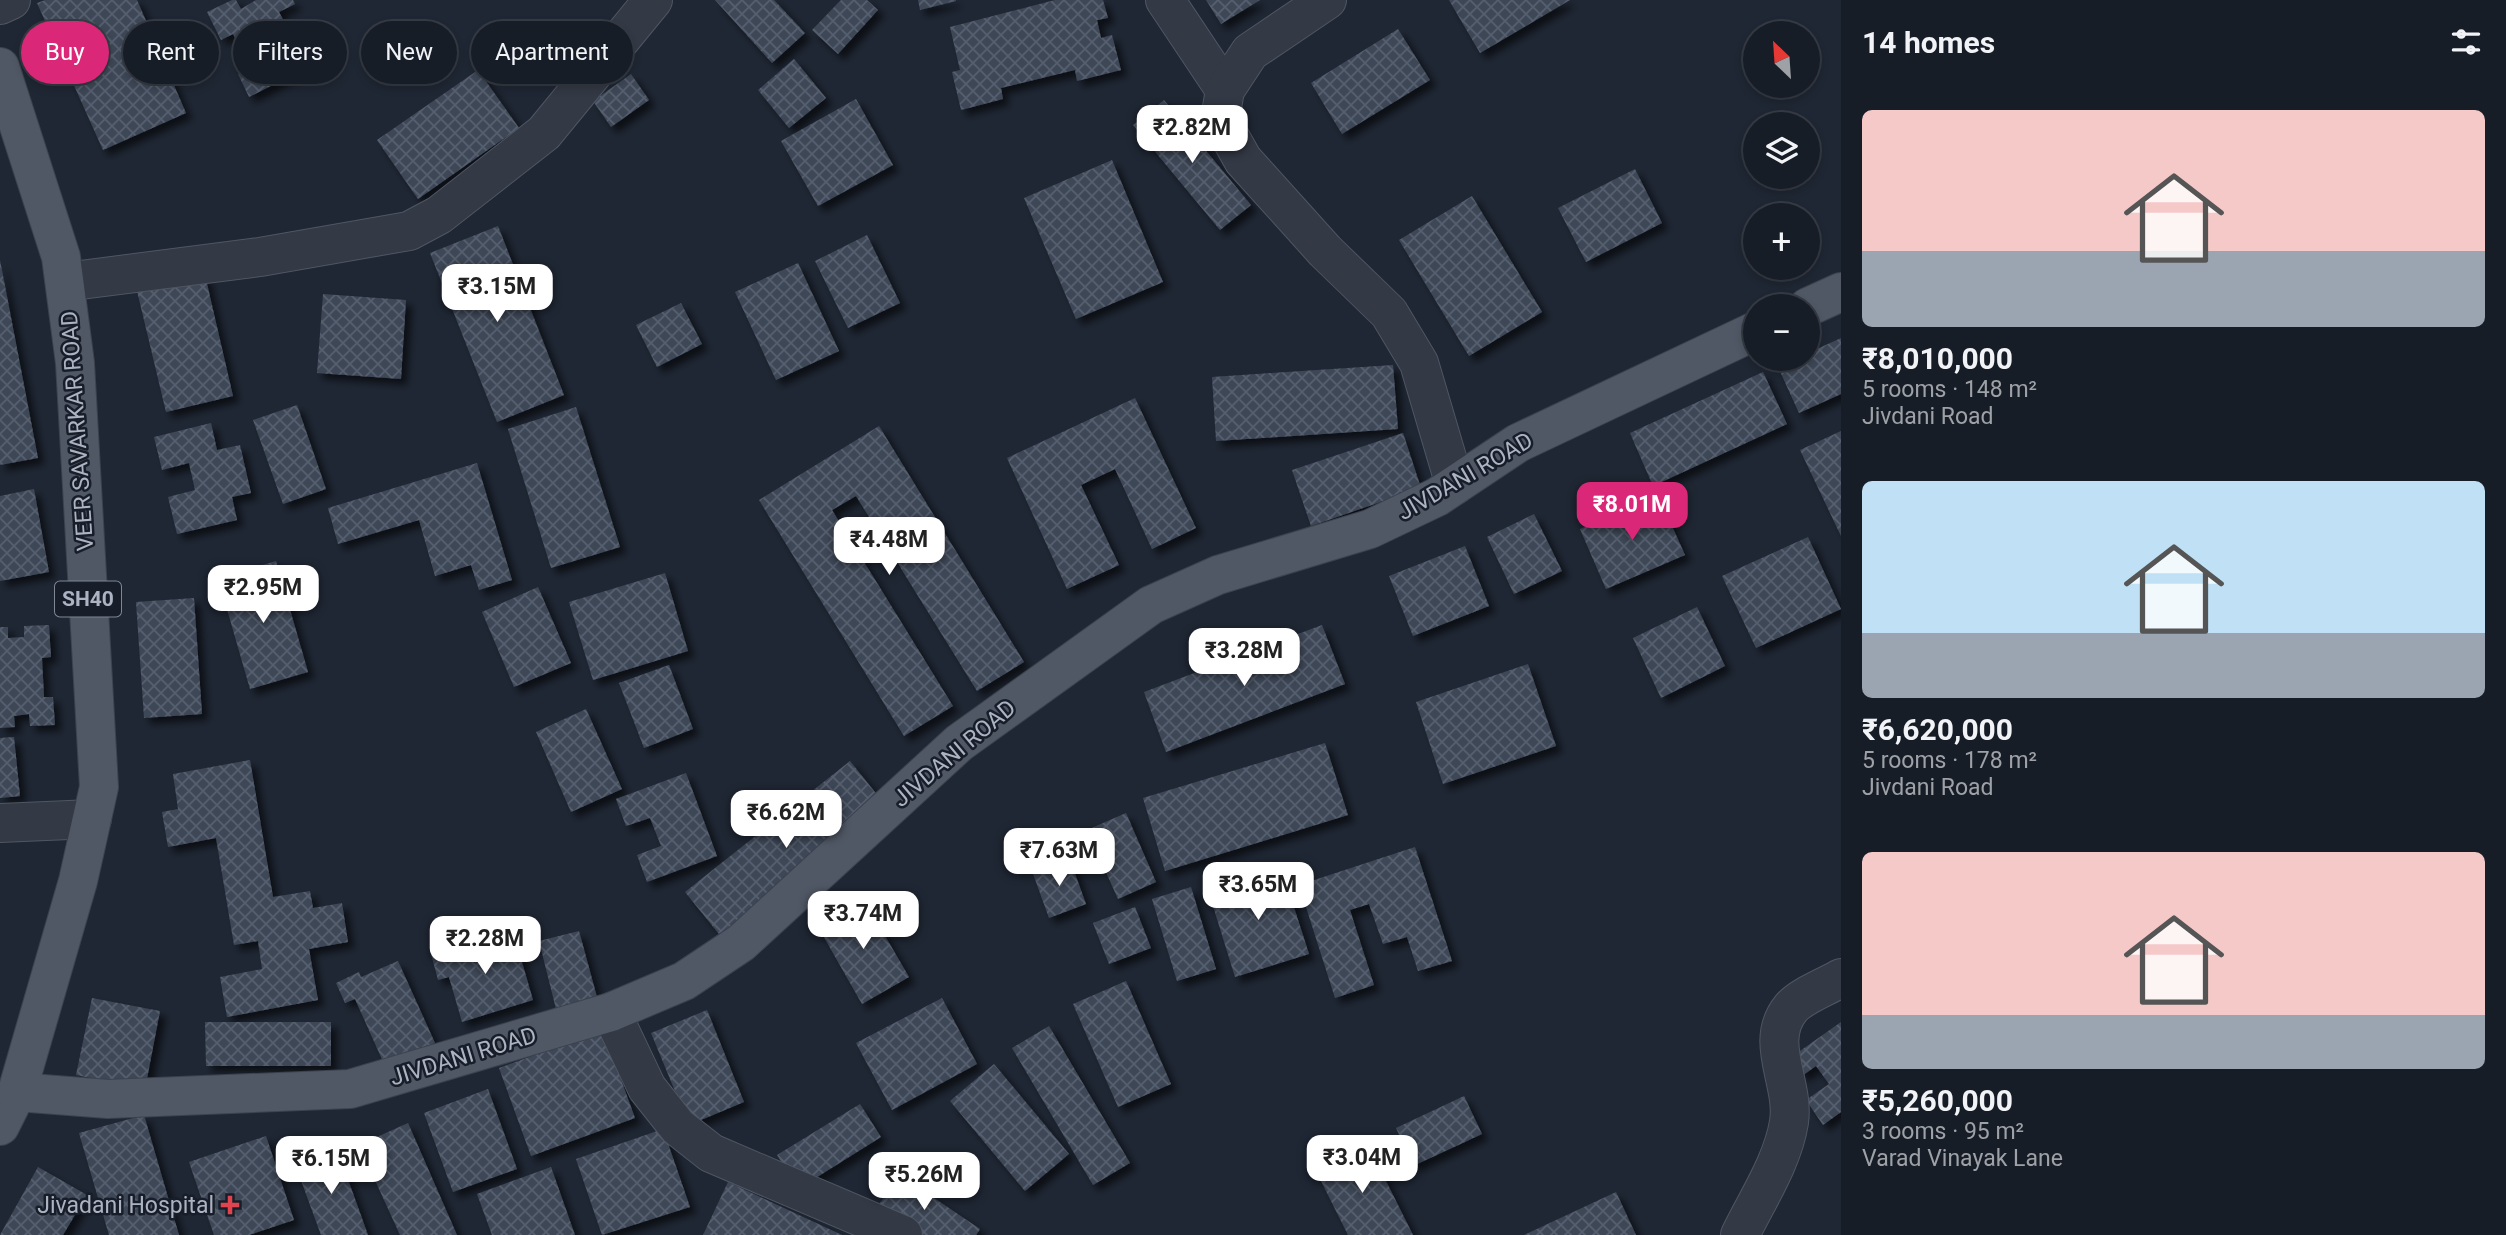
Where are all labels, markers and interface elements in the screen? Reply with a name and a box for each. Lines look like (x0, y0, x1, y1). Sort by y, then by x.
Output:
chip: Buy (21, 21, 109, 84)
chip: Rent (123, 21, 219, 84)
chip: Filters (233, 21, 347, 84)
chip: New (361, 21, 457, 84)
chip: Apartment (471, 21, 633, 84)
north arrow (1743, 21, 1820, 98)
map controls (1743, 21, 1820, 371)
icon: filters (2447, 23, 2485, 61)
text: 14 homes (1862, 25, 1995, 60)
pin: ₹2.82M (1135, 106, 1249, 165)
button: layers (1743, 112, 1820, 189)
text: ₹2.82M (1153, 114, 1231, 141)
icon: home (2111, 155, 2237, 281)
button: + (1743, 203, 1820, 280)
pin: ₹3.15M (440, 264, 554, 324)
text: ₹3.15M (458, 273, 536, 300)
button: − (1743, 294, 1820, 371)
street label: VEER SAVARKAR ROAD (56, 310, 99, 552)
text: ₹8,010,000 (1862, 341, 2013, 376)
text: 5 rooms · 148 m² (1862, 376, 2037, 403)
text: Jivdani Road (1862, 403, 1994, 430)
street label: JIVDANI ROAD (1393, 427, 1538, 526)
pin: ₹8.01M (1575, 482, 1689, 542)
text: ₹8.01M (1593, 491, 1671, 518)
pin: ₹4.48M (832, 518, 946, 577)
text: ₹4.48M (850, 526, 928, 553)
icon: home (2111, 526, 2237, 652)
pin: ₹2.95M (206, 566, 320, 625)
text: ₹2.95M (224, 574, 302, 601)
road number: SH40 (55, 582, 121, 616)
pin: ₹3.28M (1187, 628, 1301, 688)
text: ₹3.28M (1205, 637, 1283, 664)
street label: JIVDANI ROAD (888, 694, 1021, 812)
text: ₹6,620,000 (1862, 712, 2013, 747)
text: 5 rooms · 178 m² (1862, 747, 2037, 774)
text: Jivdani Road (1862, 774, 1994, 801)
pin: ₹6.62M (729, 790, 843, 850)
text: ₹6.62M (747, 799, 825, 826)
pin: ₹7.63M (1002, 828, 1116, 888)
text: ₹7.63M (1020, 837, 1098, 864)
pin: ₹3.65M (1201, 862, 1315, 922)
text: ₹3.65M (1219, 871, 1297, 898)
pin: ₹3.74M (806, 892, 920, 951)
icon: home (2111, 897, 2237, 1023)
text: ₹3.74M (824, 900, 902, 927)
pin: ₹2.28M (428, 916, 542, 976)
text: ₹2.28M (446, 925, 524, 952)
street label: JIVDANI ROAD (387, 1021, 540, 1092)
text: ₹5,260,000 (1862, 1083, 2013, 1118)
text: 3 rooms · 95 m² (1862, 1118, 2024, 1145)
pin: ₹6.15M (274, 1136, 388, 1196)
pin: ₹3.04M (1305, 1136, 1419, 1195)
text: ₹3.04M (1323, 1144, 1401, 1171)
text: ₹6.15M (292, 1145, 370, 1172)
text: Varad Vinayak Lane (1862, 1145, 2063, 1172)
pin: ₹5.26M (867, 1152, 981, 1212)
text: ₹5.26M (885, 1161, 963, 1188)
place label: Jivadani Hospital (37, 1192, 214, 1219)
marker: Jivadani Hospital (220, 1195, 240, 1215)

